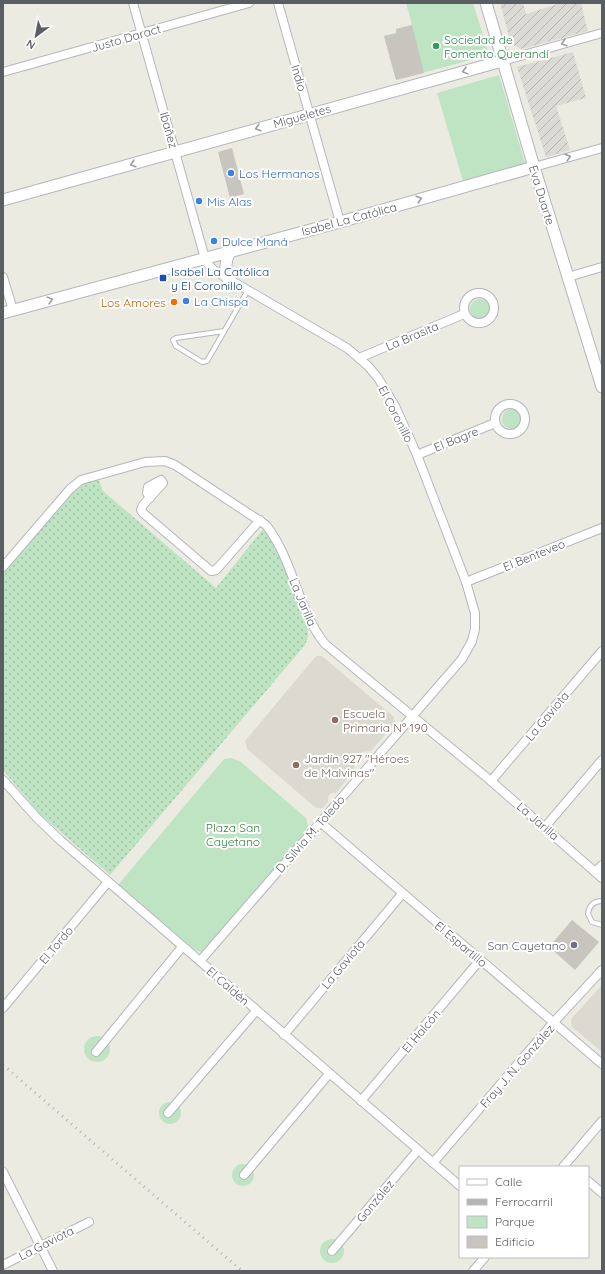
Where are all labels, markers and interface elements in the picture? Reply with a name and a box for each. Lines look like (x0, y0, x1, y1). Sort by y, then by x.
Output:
north arrow (16, 16, 56, 56)
street label: Justo Daract (89, 21, 163, 55)
place label: Sociedad de Fomento Querandí (444, 32, 549, 61)
text: N (24, 36, 38, 53)
one-way arrow (561, 38, 568, 47)
marker: Sociedad de Fomento Querandí (431, 41, 441, 51)
street label: Indio (288, 63, 310, 93)
one-way arrow (461, 67, 468, 75)
street label: Migueletes (271, 101, 333, 131)
street label: Ibañez (157, 110, 181, 150)
one-way arrow (255, 124, 262, 132)
one-way arrow (564, 153, 571, 162)
one-way arrow (130, 159, 137, 167)
street label: Eva Duarte (526, 163, 558, 227)
place label: Los Hermanos (239, 166, 320, 181)
marker: Los Hermanos (226, 168, 236, 178)
place label: Mis Alas (207, 194, 252, 209)
marker: Mis Alas (194, 196, 204, 206)
one-way arrow (416, 196, 422, 204)
street label: Isabel La Católica (300, 199, 398, 239)
place label: Dulce Maná (222, 234, 288, 249)
marker: Dulce Maná (209, 236, 219, 246)
place label: Isabel La Católica y El Coronillo (171, 264, 269, 293)
marker: Isabel La Católica y El Coronillo (158, 273, 168, 283)
place label: La Chispa (194, 294, 248, 309)
place label: Los Amores (101, 295, 166, 310)
one-way arrow (47, 296, 54, 305)
marker: La Chispa (181, 296, 191, 306)
marker: Los Amores (169, 297, 179, 307)
street label: La Brasita (383, 318, 441, 354)
street label: El Coronillo (375, 383, 417, 445)
street label: El Bagre (432, 423, 481, 455)
street label: El Benteveo (501, 536, 567, 574)
street label: La Jarilla (286, 576, 320, 628)
street label: La Gaviota (522, 688, 572, 744)
place label: Escuela Primaria Nº 190 (343, 706, 428, 735)
marker: Escuela Primaria Nº 190 (330, 715, 340, 725)
place label: Jardín 927 "Héroes de Malvinas" (304, 751, 409, 780)
marker: Jardín 927 "Héroes de Malvinas" (291, 760, 301, 770)
street label: D. Silvia M. Toledo (272, 792, 348, 876)
street label: La Jarilla (514, 799, 562, 843)
park label: Plaza San Cayetano (206, 820, 260, 849)
street label: El Espartillo (432, 918, 490, 970)
street label: El Tordo (36, 923, 76, 967)
street label: La Gaviota (318, 936, 368, 992)
place label: San Cayetano (488, 938, 566, 953)
marker: San Cayetano (569, 940, 579, 950)
street label: El Caldén (204, 963, 252, 1009)
street label: El Halcón (399, 1006, 443, 1056)
street label: Fray J. N. González (477, 1021, 558, 1111)
legend (459, 1166, 589, 1258)
text: Calle (495, 1174, 523, 1189)
street label: González (353, 1177, 397, 1225)
text: Ferrocarril (495, 1194, 553, 1209)
text: Parque (495, 1214, 535, 1229)
street label: La Gaviota (16, 1223, 76, 1263)
text: Edificio (495, 1234, 535, 1249)

